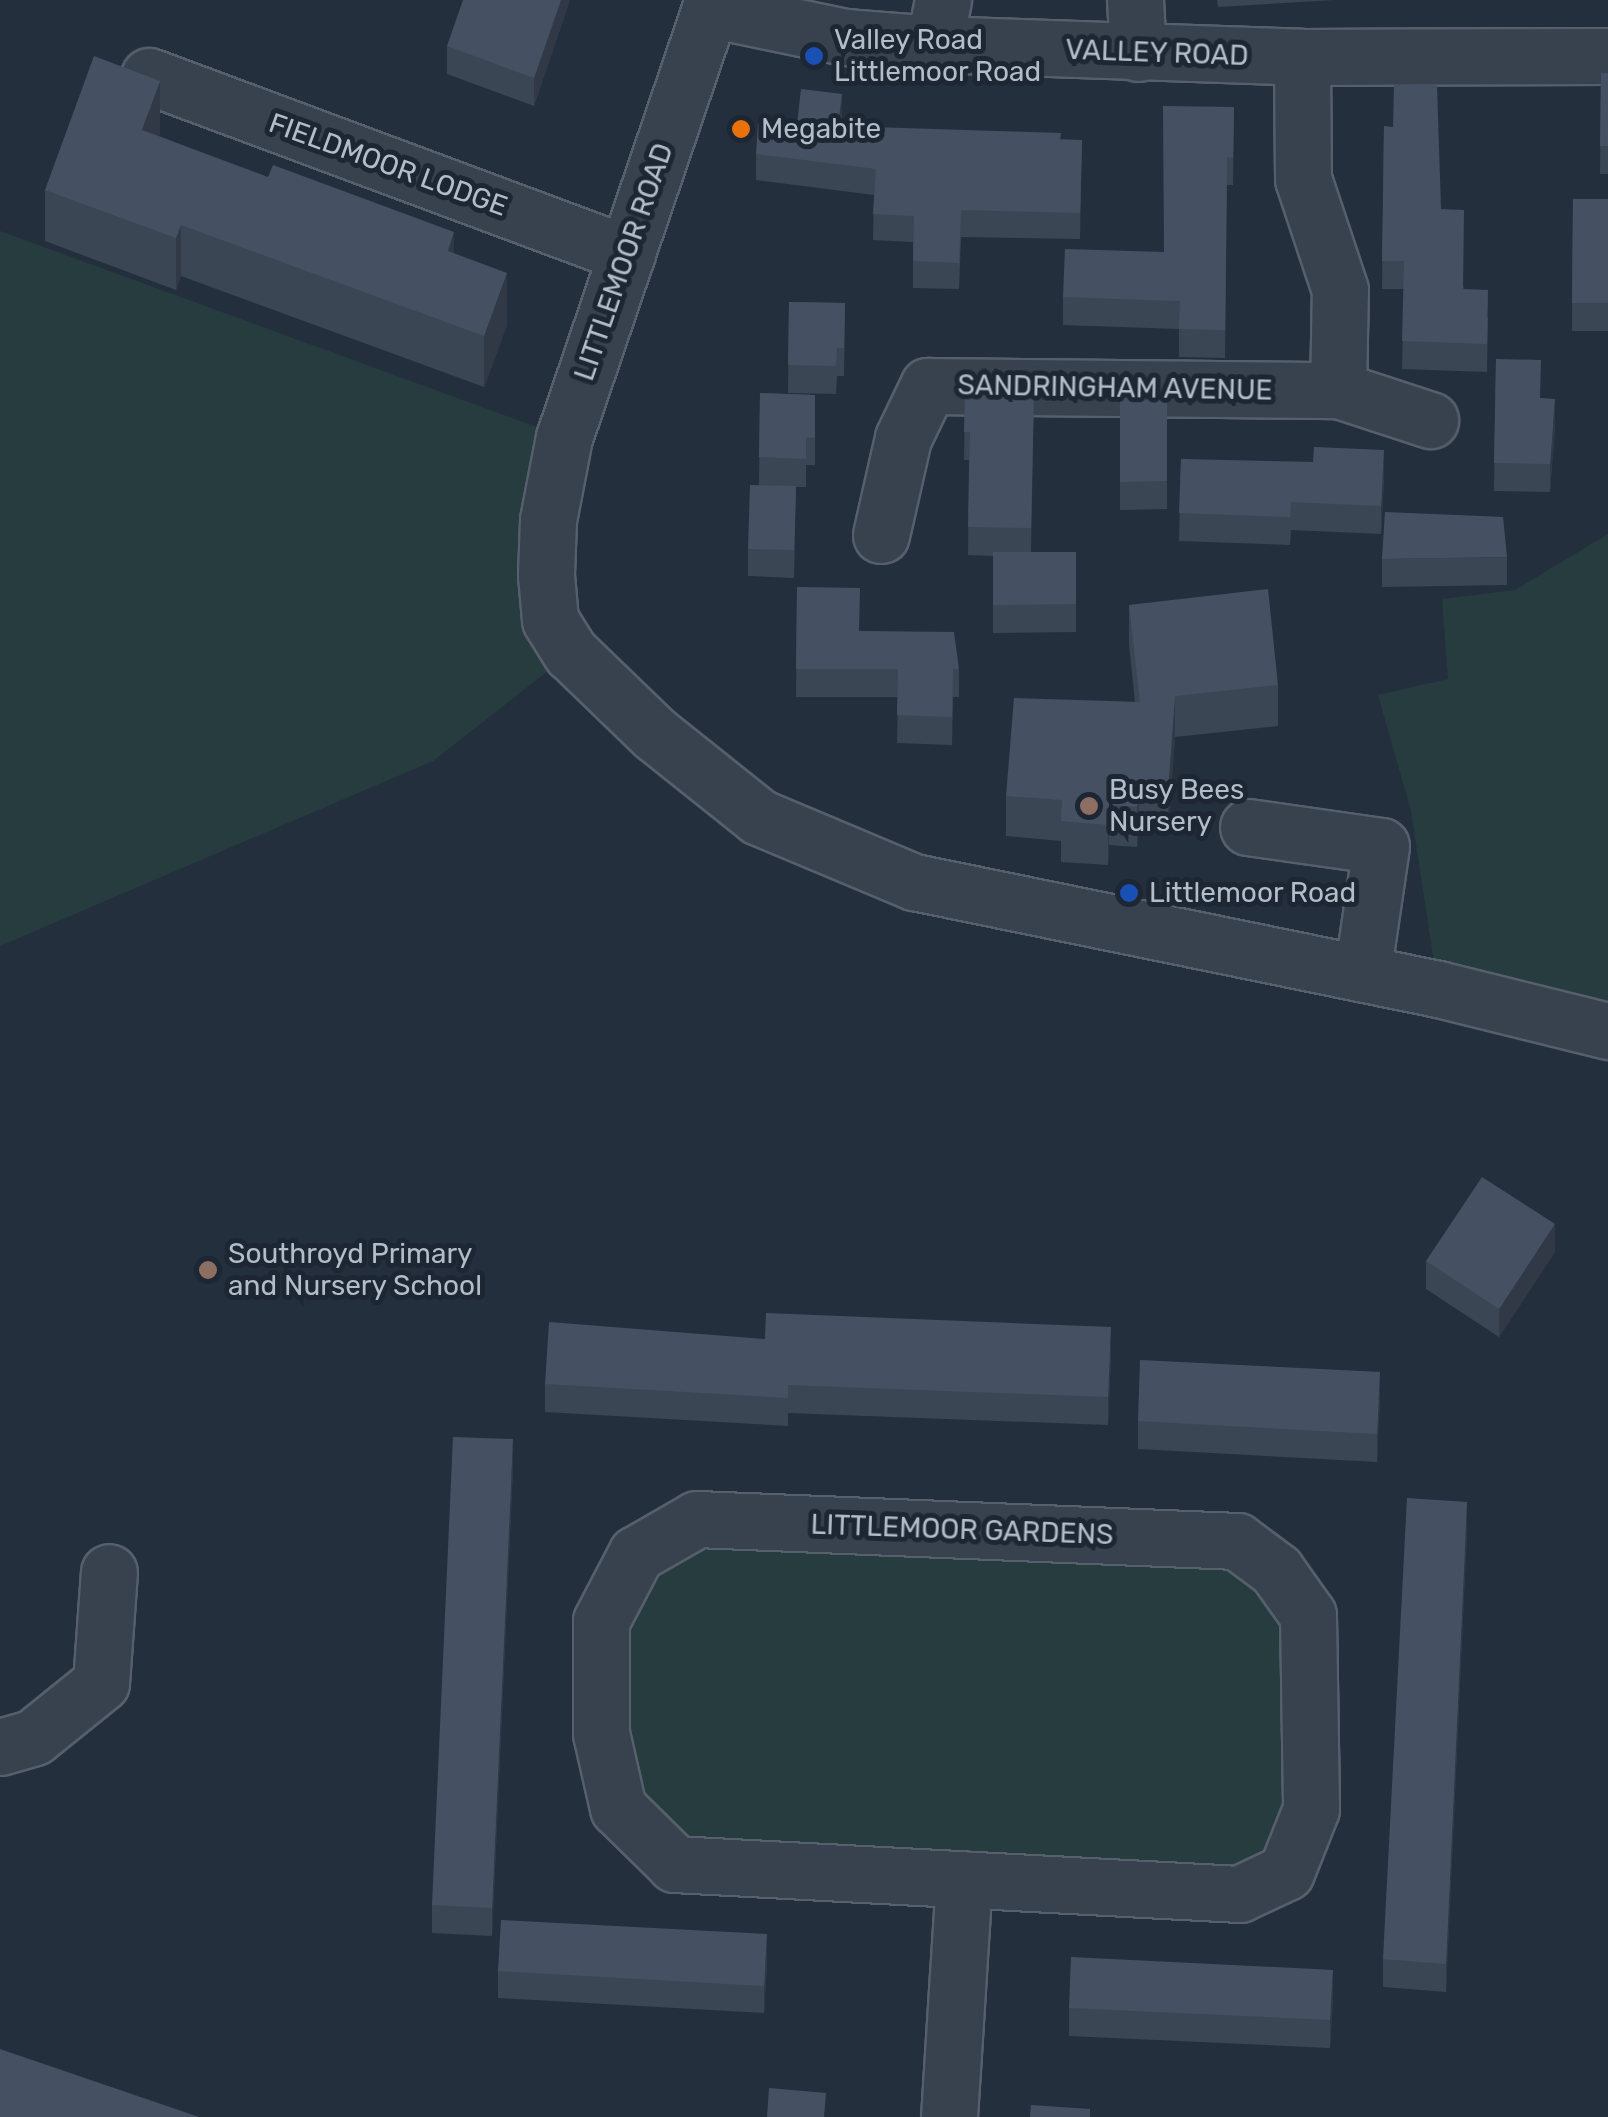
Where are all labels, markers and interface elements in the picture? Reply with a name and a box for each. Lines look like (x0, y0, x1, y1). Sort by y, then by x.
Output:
place label: Valley Road Littlemoor Road (834, 23, 1042, 89)
street label: VALLEY ROAD (1064, 33, 1250, 73)
marker: Valley Road Littlemoor Road (803, 45, 825, 67)
street label: FIELDMOOR LODGE (264, 106, 512, 224)
place label: Megabite (761, 112, 881, 146)
marker: Megabite (730, 118, 752, 140)
street label: LITTLEMOOR ROAD (568, 139, 680, 385)
street label: SANDRINGHAM AVENUE (957, 368, 1273, 408)
place label: Busy Bees Nursery (1109, 773, 1245, 839)
marker: Busy Bees Nursery (1078, 795, 1100, 817)
place label: Littlemoor Road (1149, 876, 1357, 910)
marker: Littlemoor Road (1118, 882, 1140, 904)
place label: Southroyd Primary and Nursery School (228, 1237, 483, 1303)
marker: Southroyd Primary and Nursery School (197, 1259, 219, 1281)
street label: LITTLEMOOR GARDENS (810, 1508, 1114, 1552)

